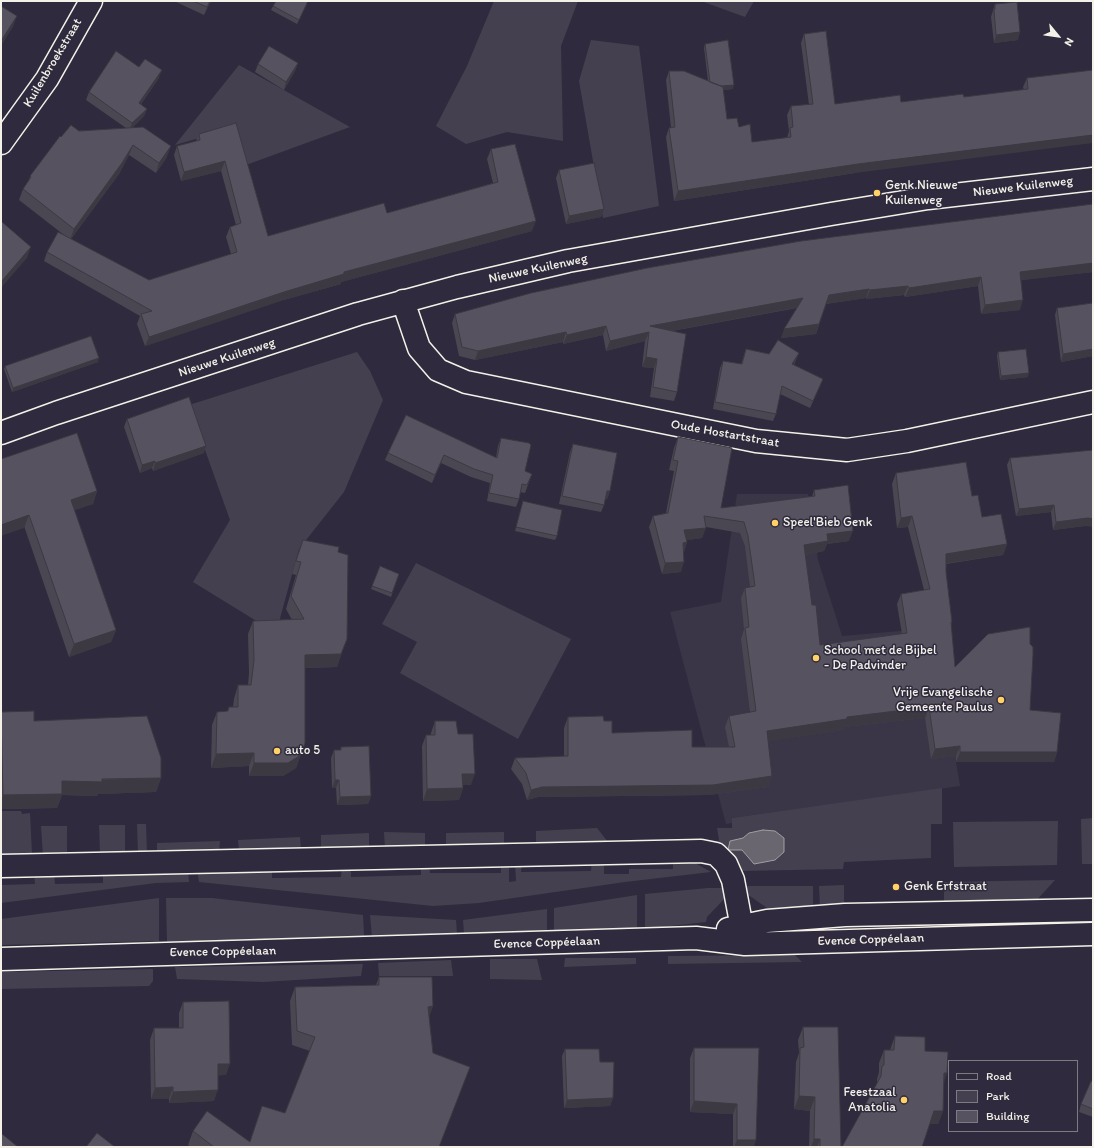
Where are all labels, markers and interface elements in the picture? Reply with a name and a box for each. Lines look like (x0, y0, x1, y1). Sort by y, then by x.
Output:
street label: Kuilenbroekstraat (20, 16, 86, 110)
north arrow (1038, 16, 1078, 56)
text: N (1061, 36, 1076, 48)
street label: Nieuwe Kuilenweg (972, 173, 1074, 201)
place label: Genk Nieuwe Kuilenweg (885, 178, 958, 209)
marker: Genk Nieuwe Kuilenweg (872, 188, 882, 198)
street label: Nieuwe Kuilenweg (487, 251, 589, 287)
street label: Nieuwe Kuilenweg (177, 335, 277, 381)
street label: Oude Hostartstraat (670, 417, 780, 451)
place label: Speel'Bieb Genk (783, 515, 872, 531)
marker: Speel'Bieb Genk (770, 518, 780, 528)
place label: School met de Bijbel - De Padvinder (824, 643, 937, 674)
marker: School met de Bijbel - De Padvinder (811, 653, 821, 663)
place label: Vrije Evangelische Gemeente Paulus (893, 685, 993, 716)
marker: Vrije Evangelische Gemeente Paulus (996, 695, 1006, 705)
place label: auto 5 (285, 743, 320, 759)
marker: auto 5 (272, 746, 282, 756)
place label: Genk Erfstraat (904, 879, 987, 895)
marker: Genk Erfstraat (891, 882, 901, 892)
street label: Evence Coppéelaan (817, 930, 925, 950)
street label: Evence Coppéelaan (493, 933, 601, 953)
street label: Evence Coppéelaan (170, 943, 276, 961)
legend (948, 1060, 1078, 1132)
text: Road (986, 1069, 1012, 1083)
place label: Feestzaal Anatolia (843, 1085, 896, 1116)
text: Park (986, 1089, 1010, 1103)
marker: Feestzaal Anatolia (899, 1095, 909, 1105)
text: Building (986, 1109, 1029, 1123)

